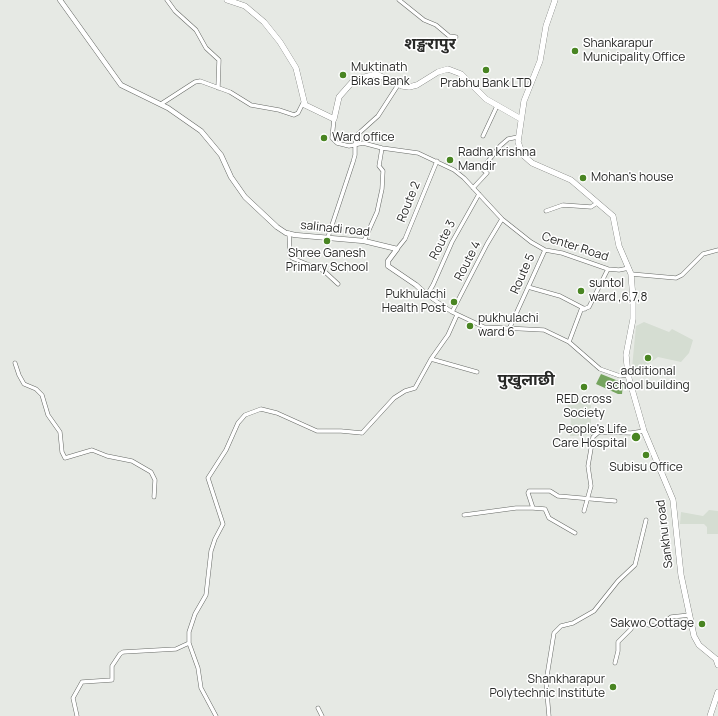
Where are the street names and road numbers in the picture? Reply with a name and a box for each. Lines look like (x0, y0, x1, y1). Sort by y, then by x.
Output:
street label: Route 2 (394, 180, 424, 224)
street label: salinadi road (300, 218, 370, 240)
street label: Route 3 (427, 218, 459, 262)
street label: Center Road (540, 229, 610, 265)
street label: Route 4 (452, 239, 484, 283)
street label: Route 5 (508, 252, 538, 296)
street label: Sankhu road (654, 499, 676, 569)

